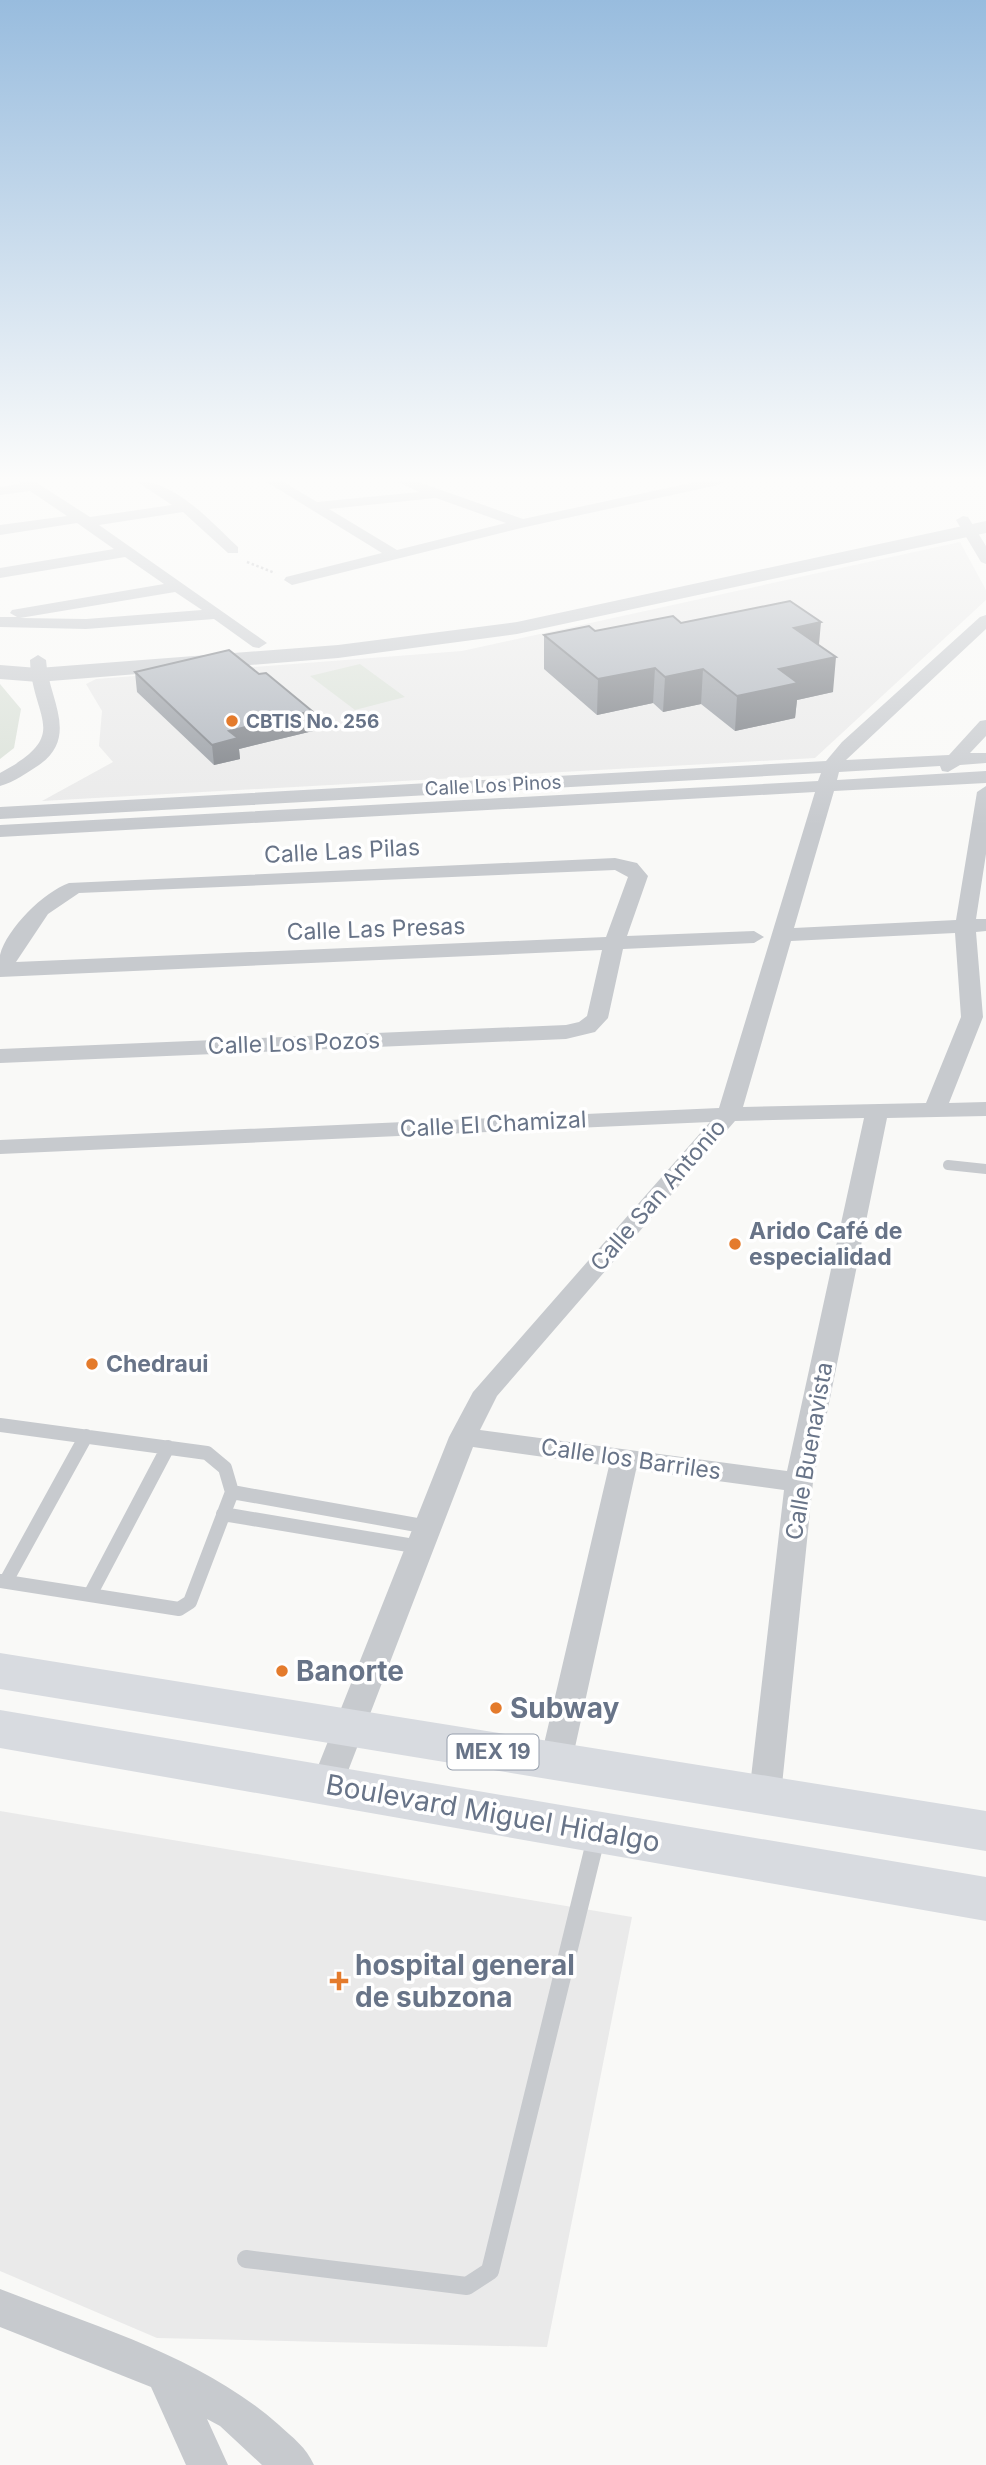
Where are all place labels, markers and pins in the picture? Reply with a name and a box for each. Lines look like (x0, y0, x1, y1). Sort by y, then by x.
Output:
place label: CBTIS No. 256 (246, 710, 379, 733)
marker: CBTIS No. 256 (224, 713, 240, 729)
place label: Arido Café de especialidad (749, 1217, 902, 1271)
marker: Arido Café de especialidad (727, 1236, 743, 1252)
place label: Chedraui (106, 1350, 209, 1378)
marker: Chedraui (84, 1356, 100, 1372)
place label: Banorte (296, 1654, 404, 1688)
marker: Banorte (274, 1663, 290, 1679)
place label: Subway (510, 1691, 620, 1725)
marker: Subway (488, 1700, 504, 1716)
place label: hospital general de subzona (355, 1948, 575, 2014)
marker: hospital general de subzona (329, 1971, 349, 1991)

